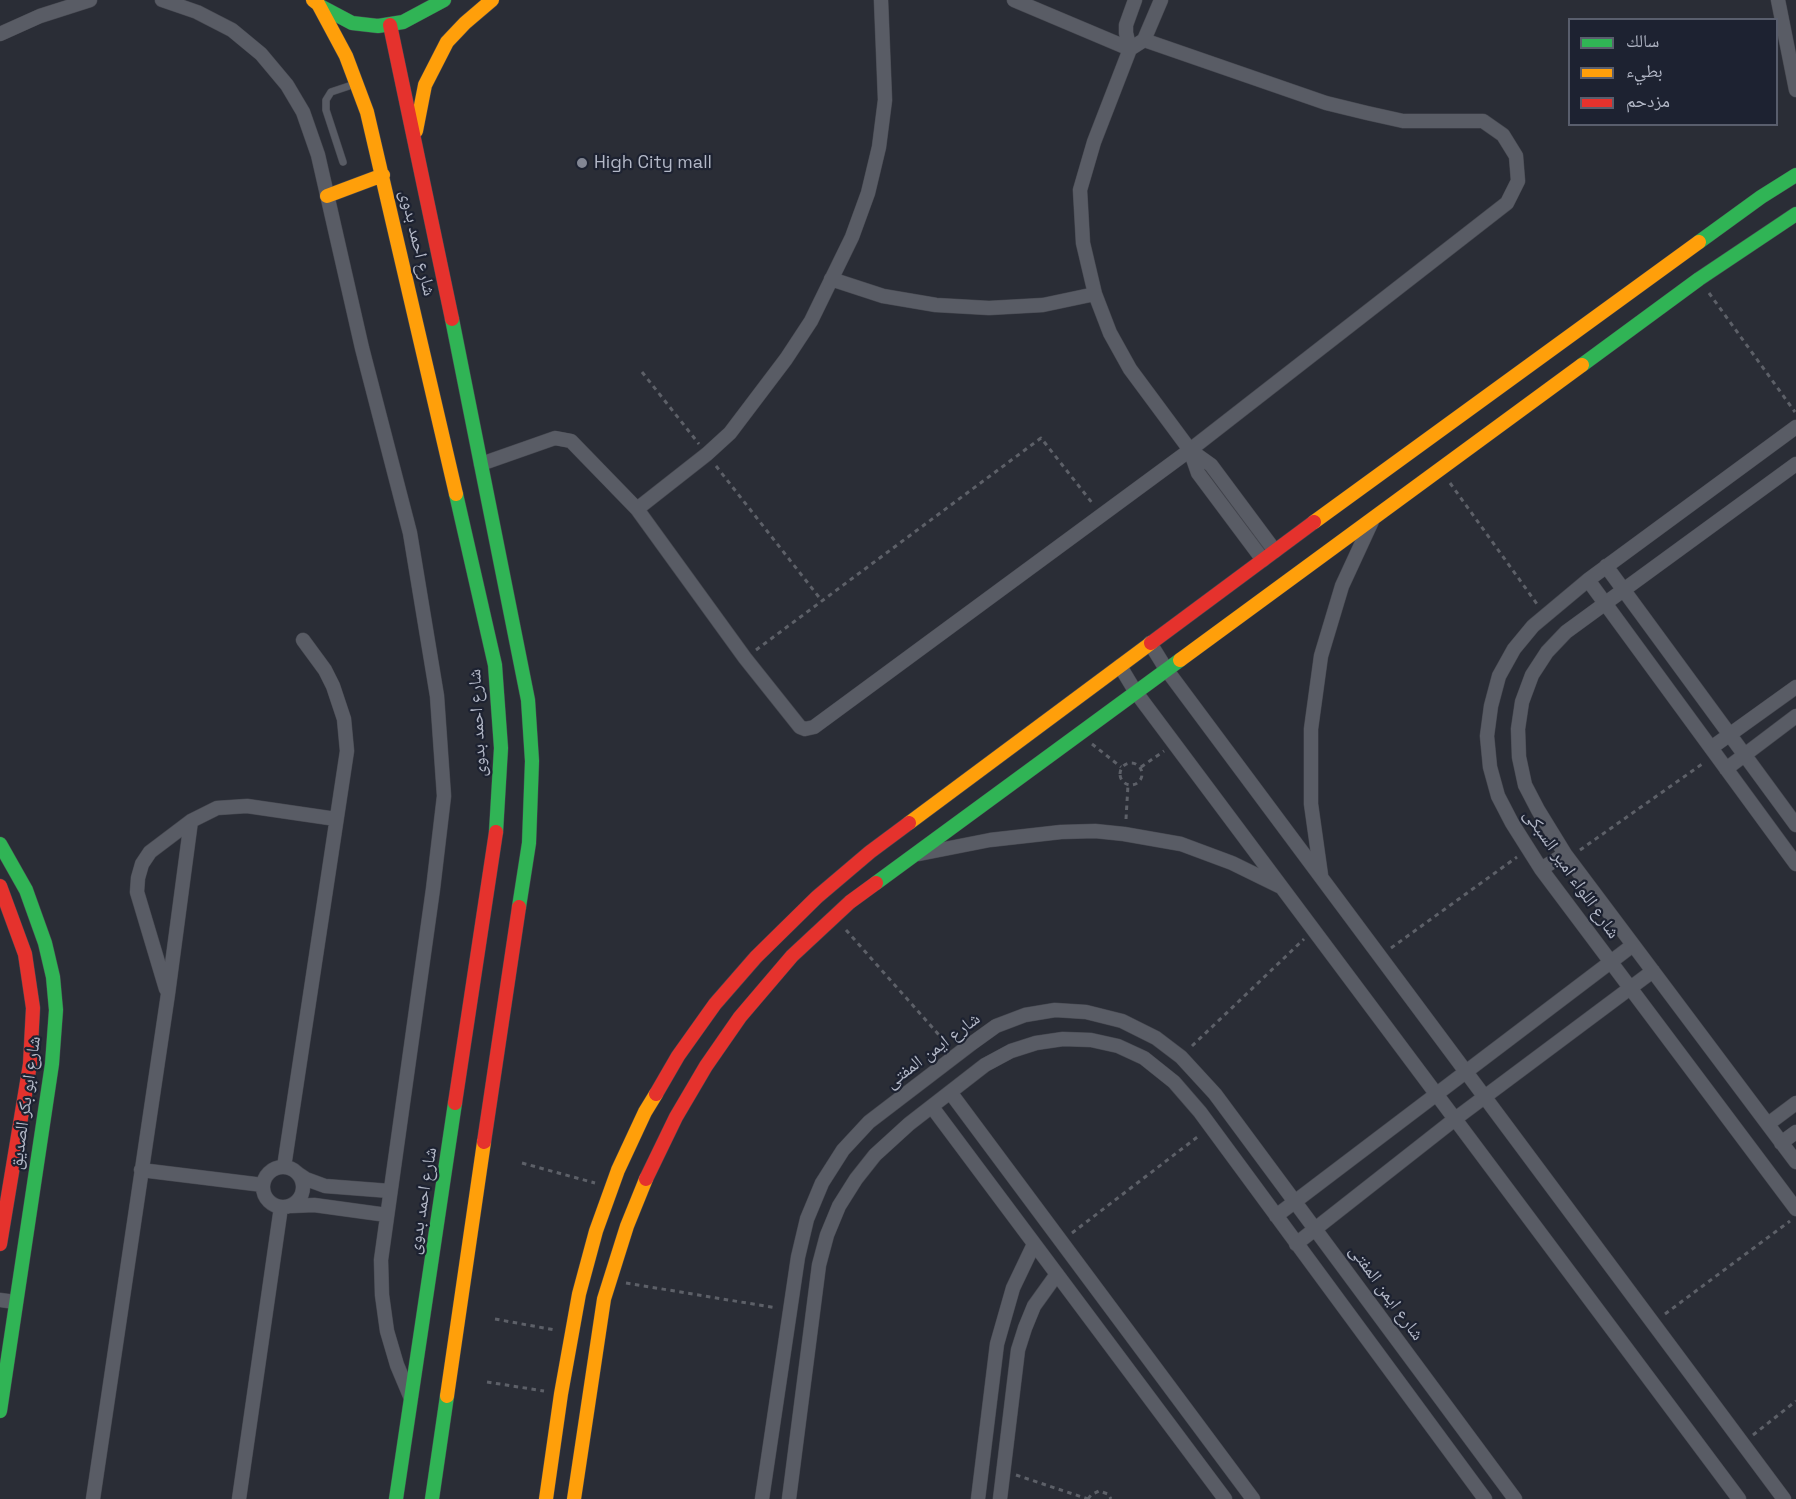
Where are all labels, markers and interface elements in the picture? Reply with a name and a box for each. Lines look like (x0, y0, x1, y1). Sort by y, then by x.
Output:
legend (1568, 18, 1778, 126)
text: سالك (1626, 29, 1659, 52)
text: بطيء (1626, 59, 1663, 82)
text: مزدحم (1626, 89, 1670, 112)
place label: High City mall (594, 152, 712, 174)
marker: High City mall (575, 156, 589, 170)
street label: شارع احمد بدوى (394, 188, 440, 298)
street label: شارع احمد بدوى (464, 668, 492, 778)
street label: شارع اللواء امير السبكى (1518, 805, 1624, 943)
street label: شارع ايمن المفتى (881, 1008, 985, 1094)
street label: شارع ابو بكر الصديق (6, 1035, 46, 1171)
street label: شارع احمد بدوى (404, 1146, 442, 1256)
street label: شارع ايمن المفتى (1344, 1241, 1428, 1345)

